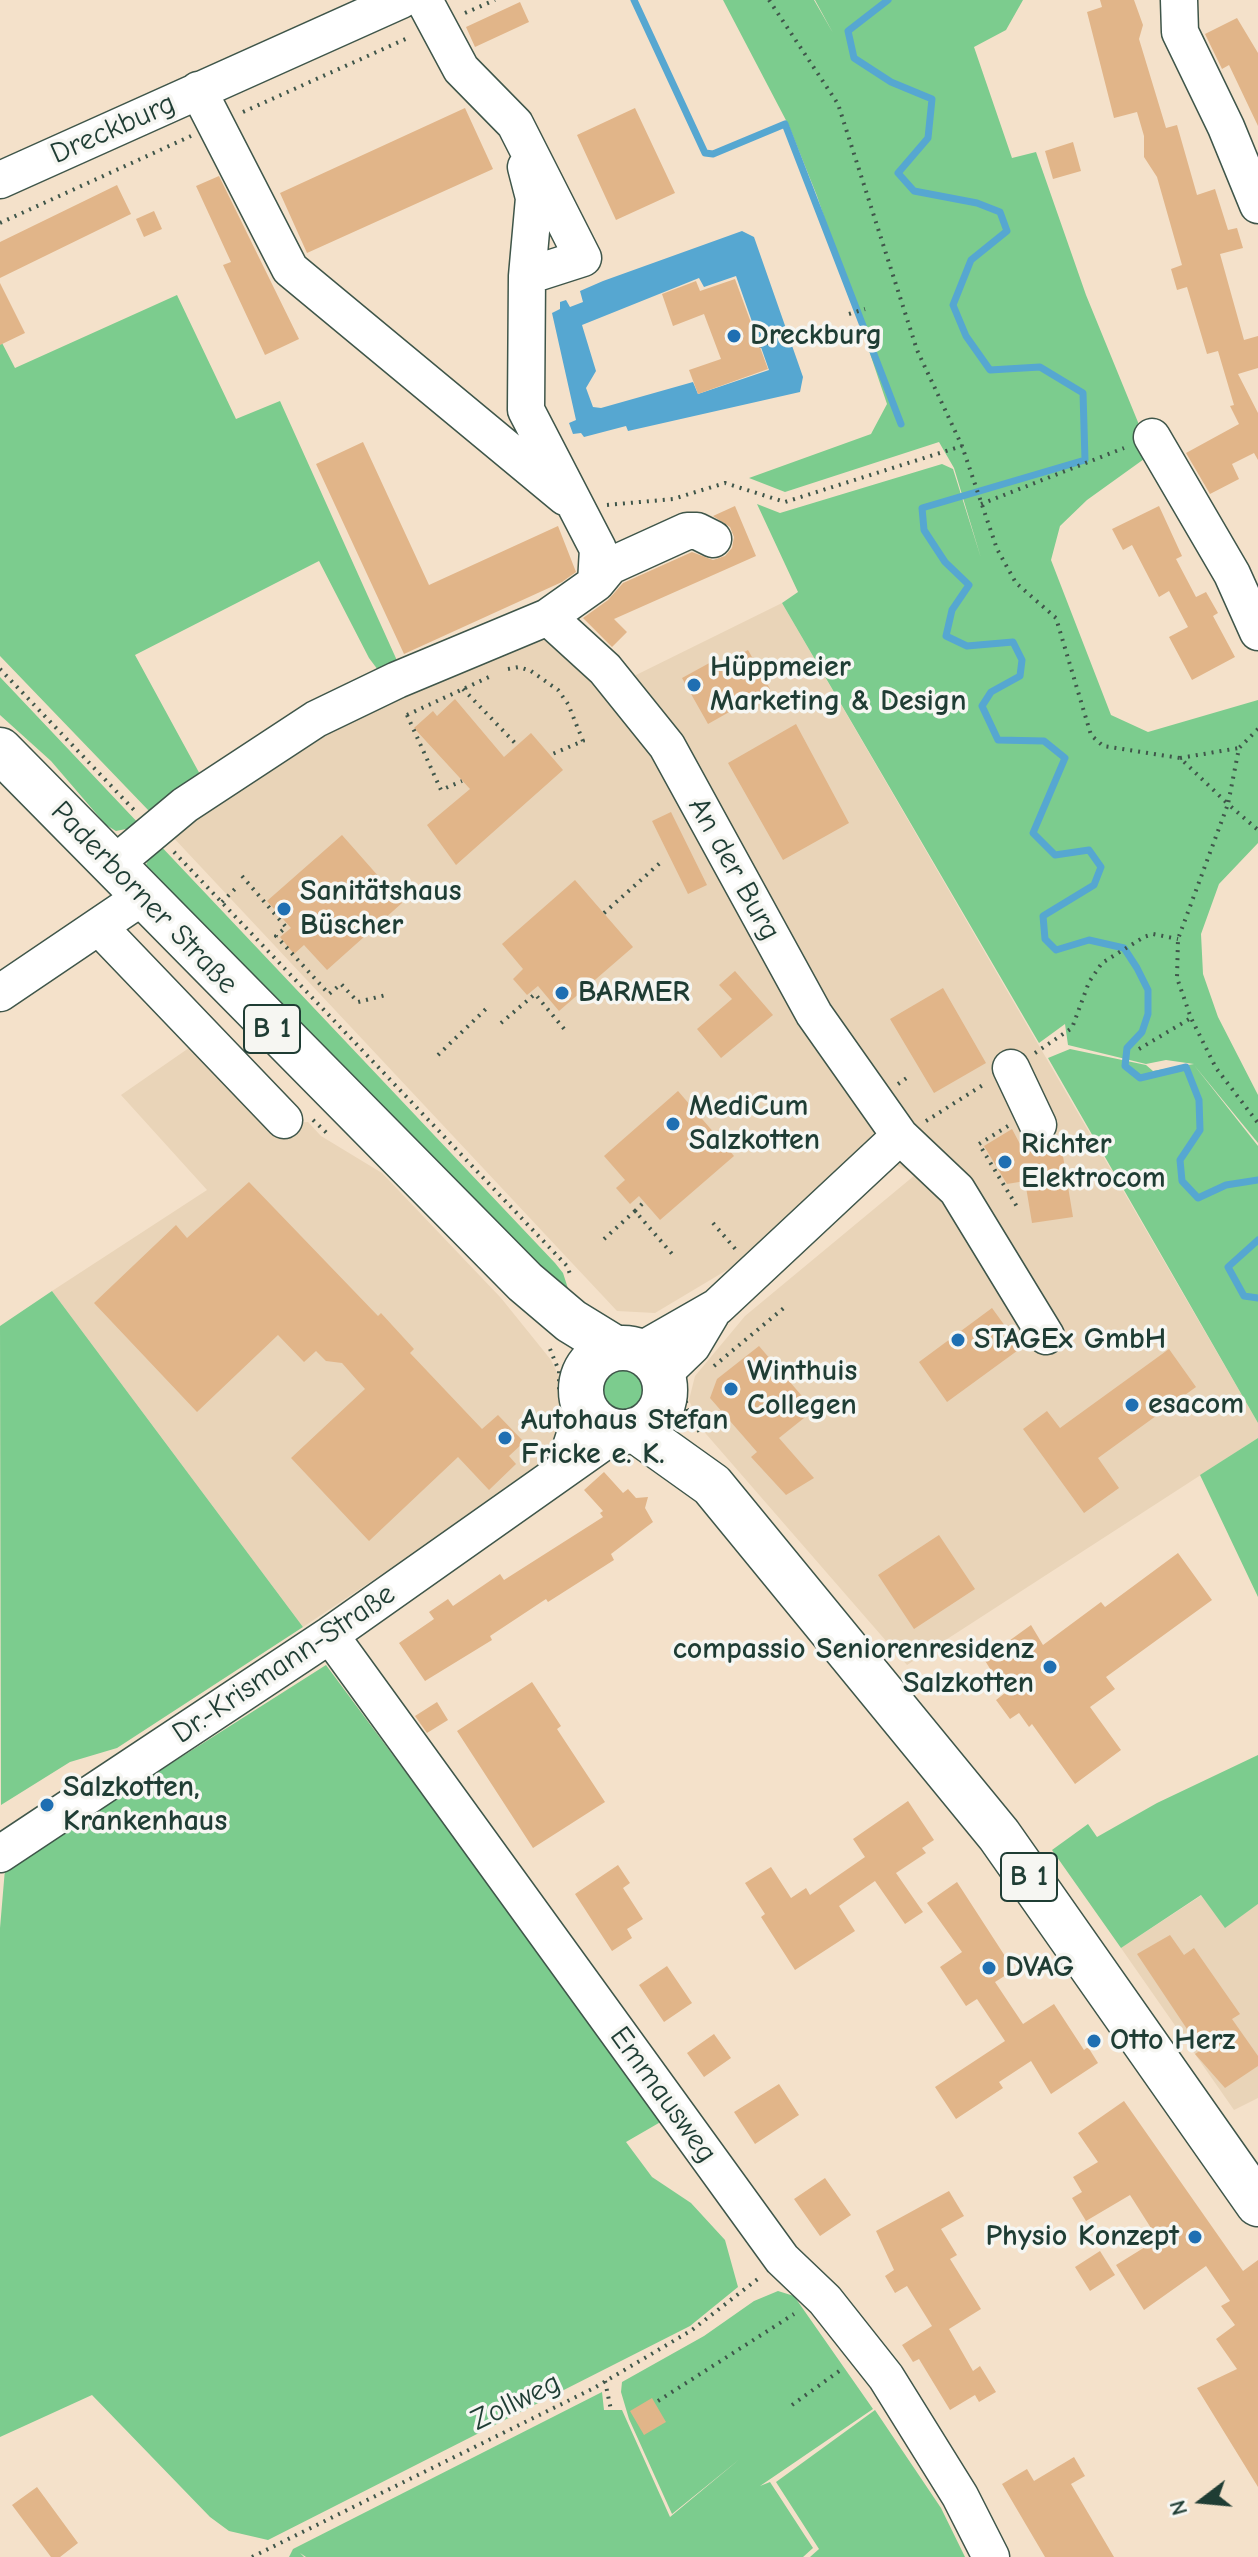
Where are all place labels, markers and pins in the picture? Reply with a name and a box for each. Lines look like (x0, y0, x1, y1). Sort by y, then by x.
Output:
place label: Dreckburg (750, 318, 882, 354)
marker: Dreckburg (725, 327, 743, 345)
place label: Hüppmeier Marketing & Design (710, 650, 967, 720)
marker: Hüppmeier Marketing & Design (685, 676, 703, 694)
place label: Sanitätshaus Büscher (300, 874, 462, 944)
marker: Sanitätshaus Büscher (275, 900, 293, 918)
place label: BARMER (578, 975, 690, 1011)
marker: BARMER (553, 984, 571, 1002)
place label: MediCum Salzkotten (689, 1089, 820, 1160)
marker: MediCum Salzkotten (664, 1115, 682, 1133)
place label: Richter Elektrocom (1021, 1127, 1166, 1198)
marker: Richter Elektrocom (996, 1153, 1014, 1171)
place label: STAGEx GmbH (974, 1322, 1166, 1358)
marker: STAGEx GmbH (949, 1331, 967, 1349)
place label: Winthuis Collegen (747, 1354, 857, 1424)
marker: Winthuis Collegen (722, 1380, 740, 1398)
place label: esacom (1148, 1387, 1244, 1423)
marker: esacom (1123, 1396, 1141, 1414)
place label: Autohaus Stefan Fricke e. K. (521, 1403, 729, 1474)
marker: Autohaus Stefan Fricke e. K. (496, 1429, 514, 1447)
place label: compassio Seniorenresidenz Salzkotten (673, 1632, 1034, 1702)
marker: compassio Seniorenresidenz Salzkotten (1041, 1658, 1059, 1676)
place label: Salzkotten, Krankenhaus (63, 1770, 227, 1840)
marker: Salzkotten, Krankenhaus (38, 1796, 56, 1814)
place label: DVAG (1005, 1950, 1074, 1986)
marker: DVAG (980, 1959, 998, 1977)
place label: Otto Herz (1110, 2023, 1235, 2059)
marker: Otto Herz (1085, 2032, 1103, 2050)
place label: Physio Konzept (986, 2219, 1179, 2255)
marker: Physio Konzept (1186, 2228, 1204, 2246)

